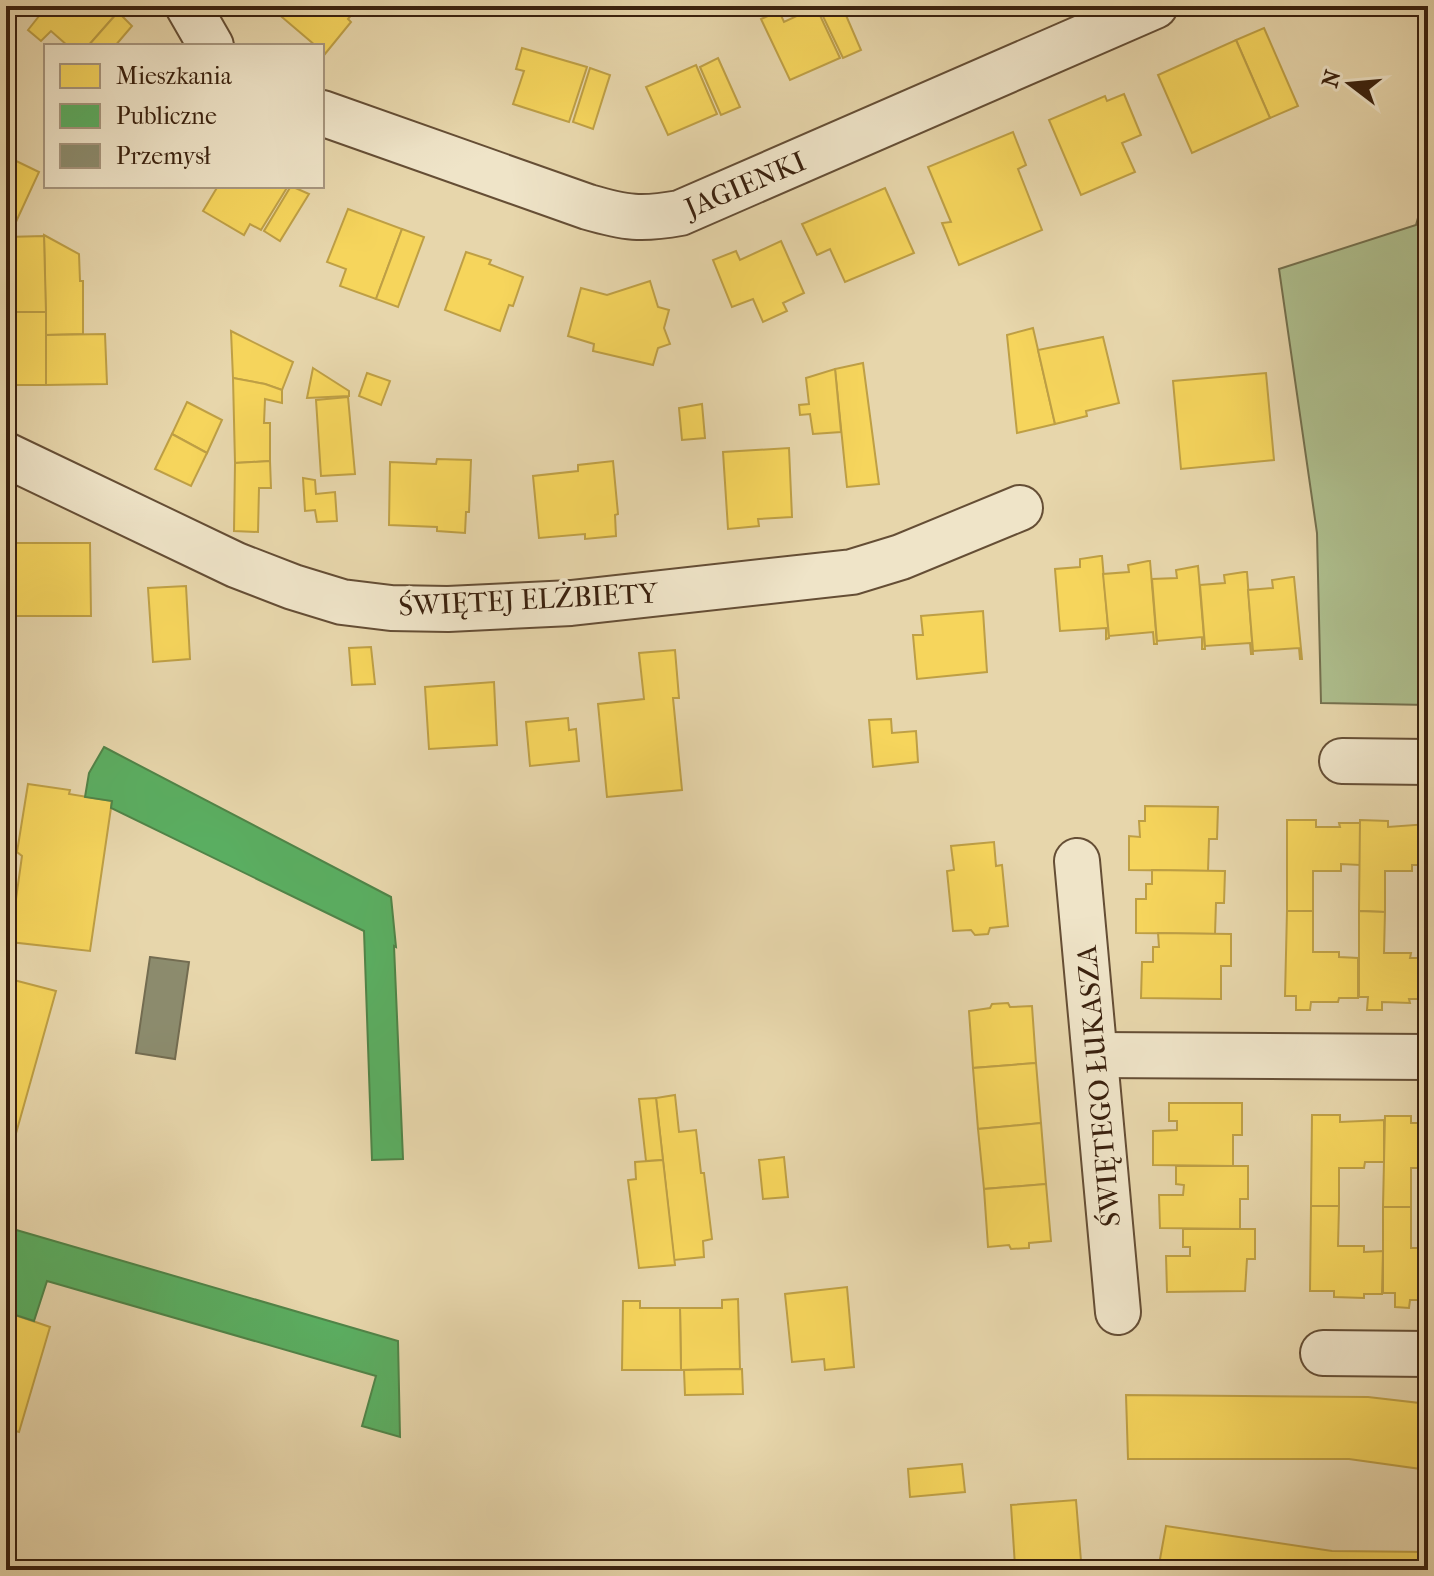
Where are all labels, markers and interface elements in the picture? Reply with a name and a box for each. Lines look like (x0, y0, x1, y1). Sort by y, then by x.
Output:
legend (44, 44, 324, 188)
north arrow (1310, 44, 1390, 124)
text: Mieszkania (116, 62, 233, 90)
text: N (1317, 67, 1347, 90)
text: Publiczne (116, 102, 217, 130)
text: Przemysł (116, 142, 211, 170)
street label: JAGIENKI (678, 144, 811, 225)
street label: ŚWIĘTEJ ELŻBIETY (398, 576, 659, 624)
street label: ŚWIĘTEGO ŁUKASZA (1070, 943, 1128, 1228)

